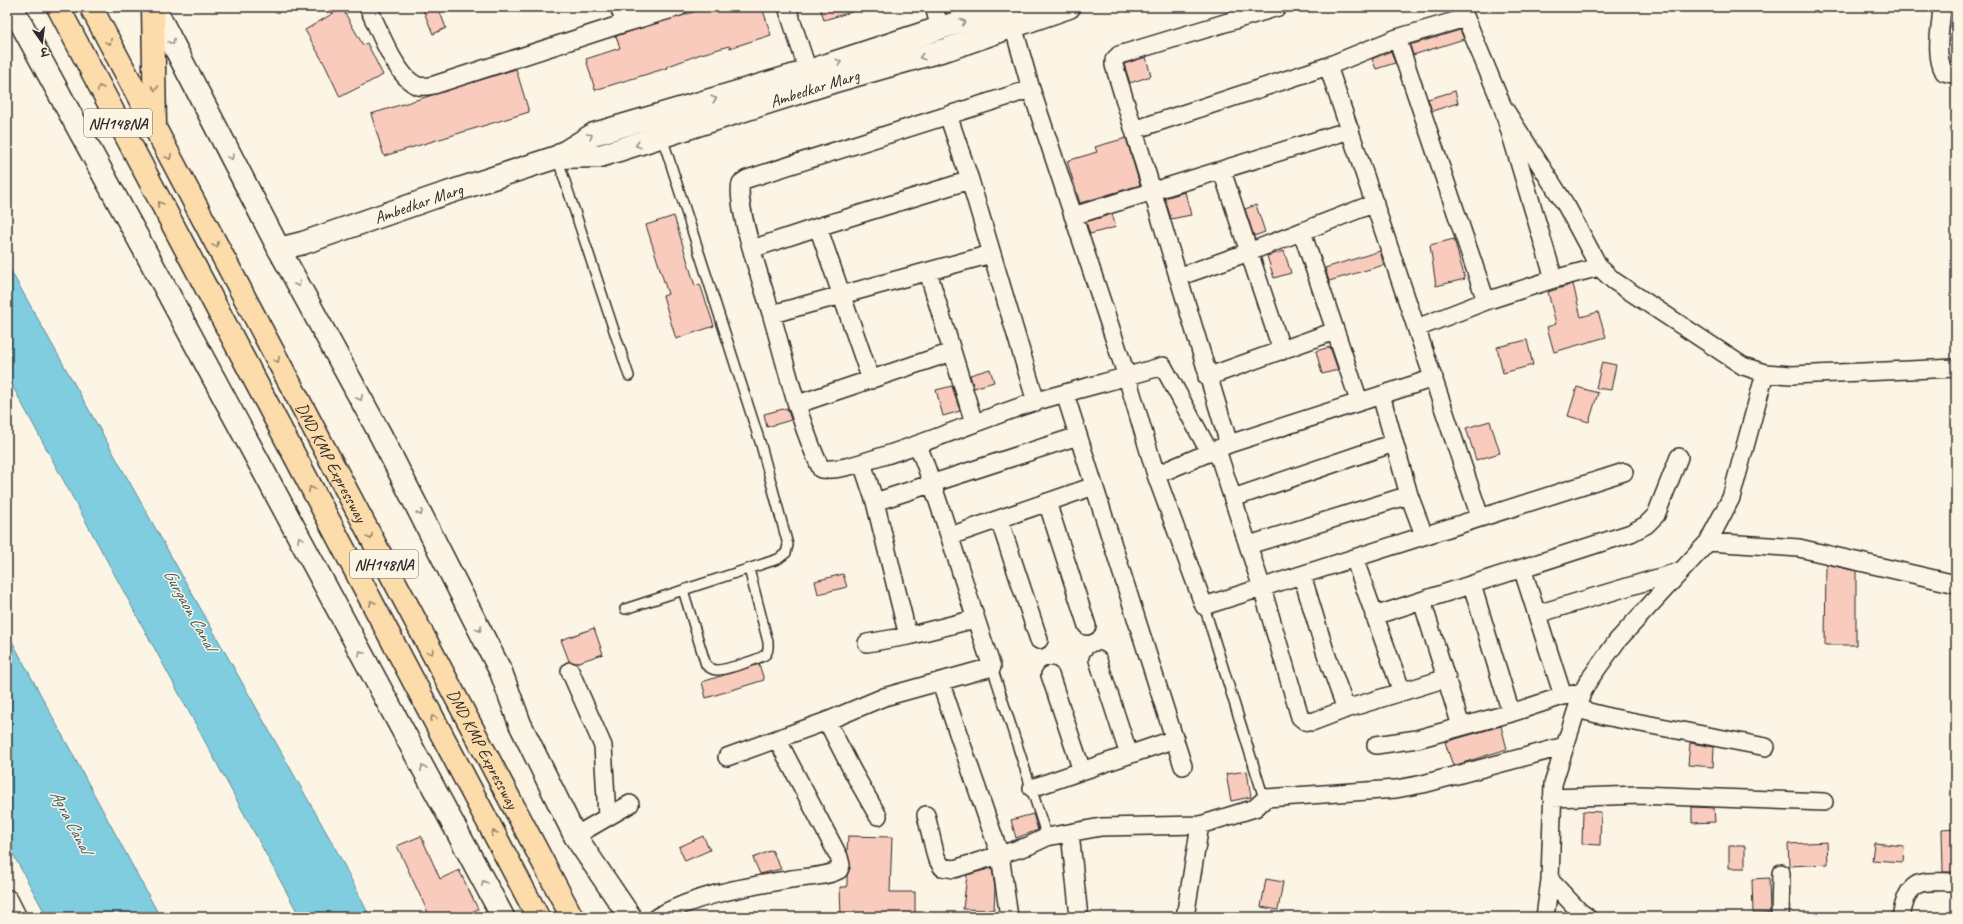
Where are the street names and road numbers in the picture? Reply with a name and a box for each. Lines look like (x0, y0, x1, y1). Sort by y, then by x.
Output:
street label: Ambedkar Marg (767, 65, 863, 112)
road number: NH148NA (84, 109, 152, 137)
street label: Ambedkar Marg (372, 178, 467, 228)
street label: DND KMP Expressway (291, 399, 372, 527)
road number: NH148NA (350, 550, 418, 578)
street label: DND KMP Expressway (442, 686, 523, 813)

